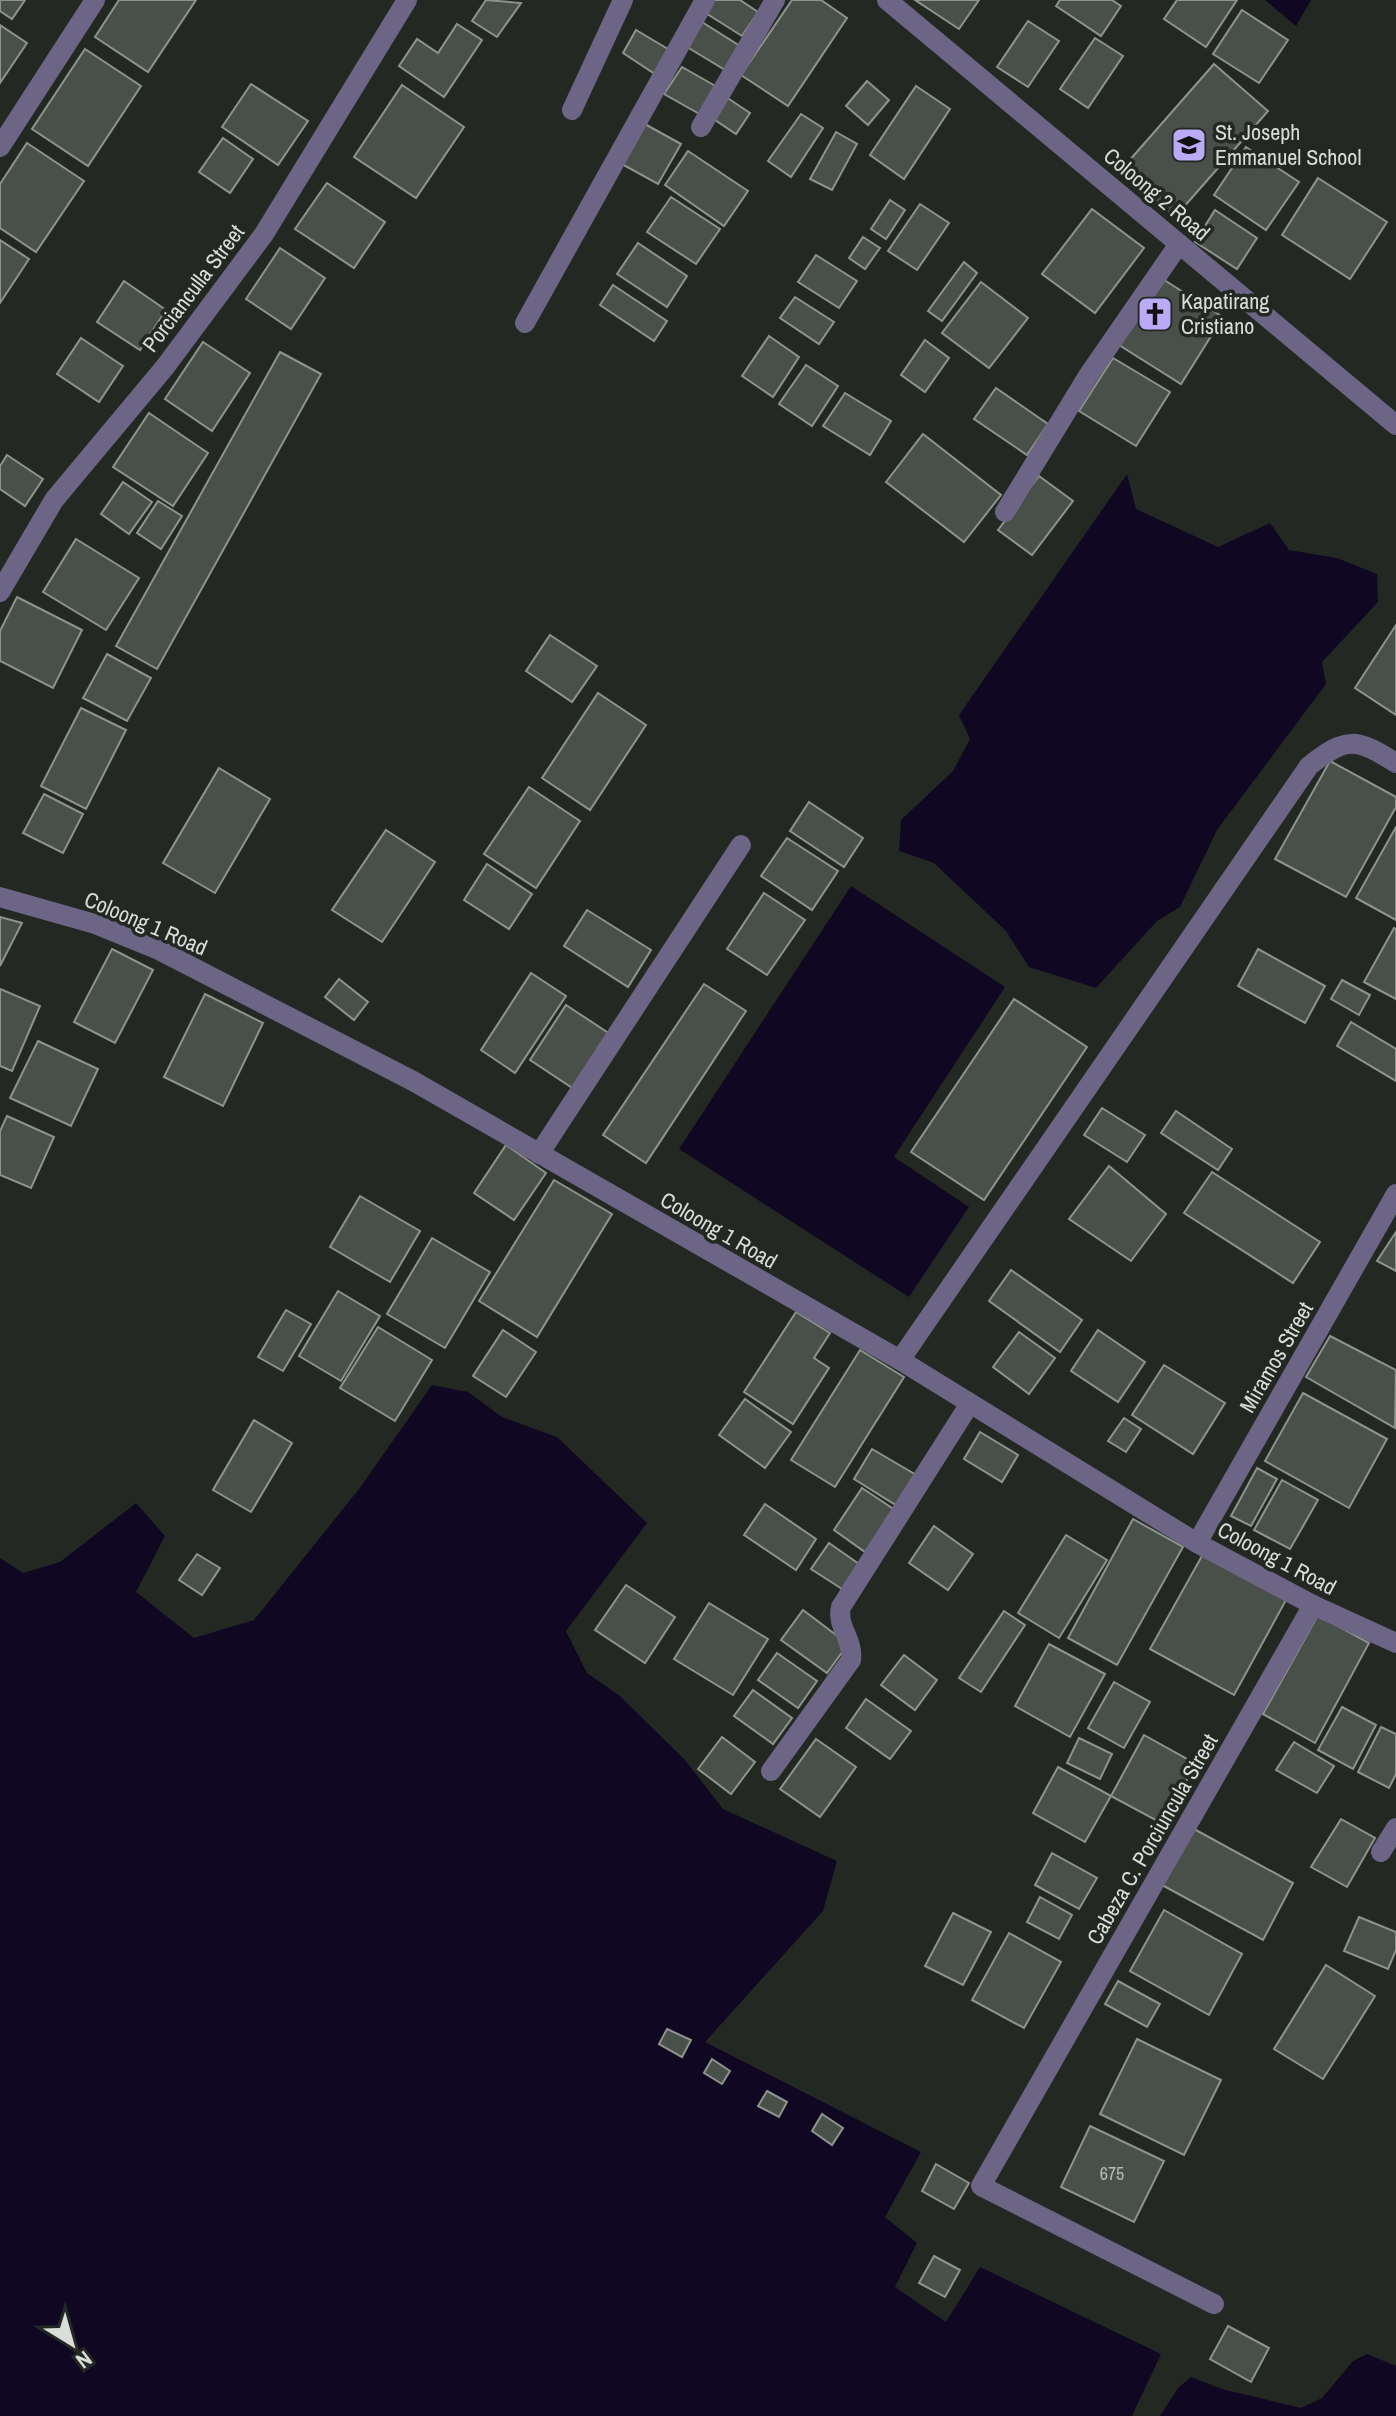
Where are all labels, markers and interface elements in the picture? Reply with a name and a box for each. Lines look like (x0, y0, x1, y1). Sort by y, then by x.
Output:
place label: St. Joseph Emmanuel School (1215, 117, 1361, 172)
school or university icon: St. Joseph Emmanuel School (1170, 126, 1208, 164)
street label: Coloong 2 Road (1097, 141, 1217, 247)
street label: Porcianculla Street (135, 218, 251, 358)
place label: Kapatirang Cristiano (1181, 286, 1269, 341)
church icon: Kapatirang Cristiano (1136, 295, 1174, 333)
street label: Coloong 1 Road (80, 884, 212, 962)
street label: Coloong 1 Road (655, 1184, 783, 1276)
street label: Miramos Street (1232, 1296, 1320, 1418)
street label: Coloong 1 Road (1212, 1514, 1342, 1602)
street label: Cabeza C. Porciuncula Street (1079, 1728, 1225, 1950)
house number: 675 (1100, 2161, 1124, 2186)
north arrow (32, 2304, 112, 2384)
text: N (70, 2344, 98, 2376)

